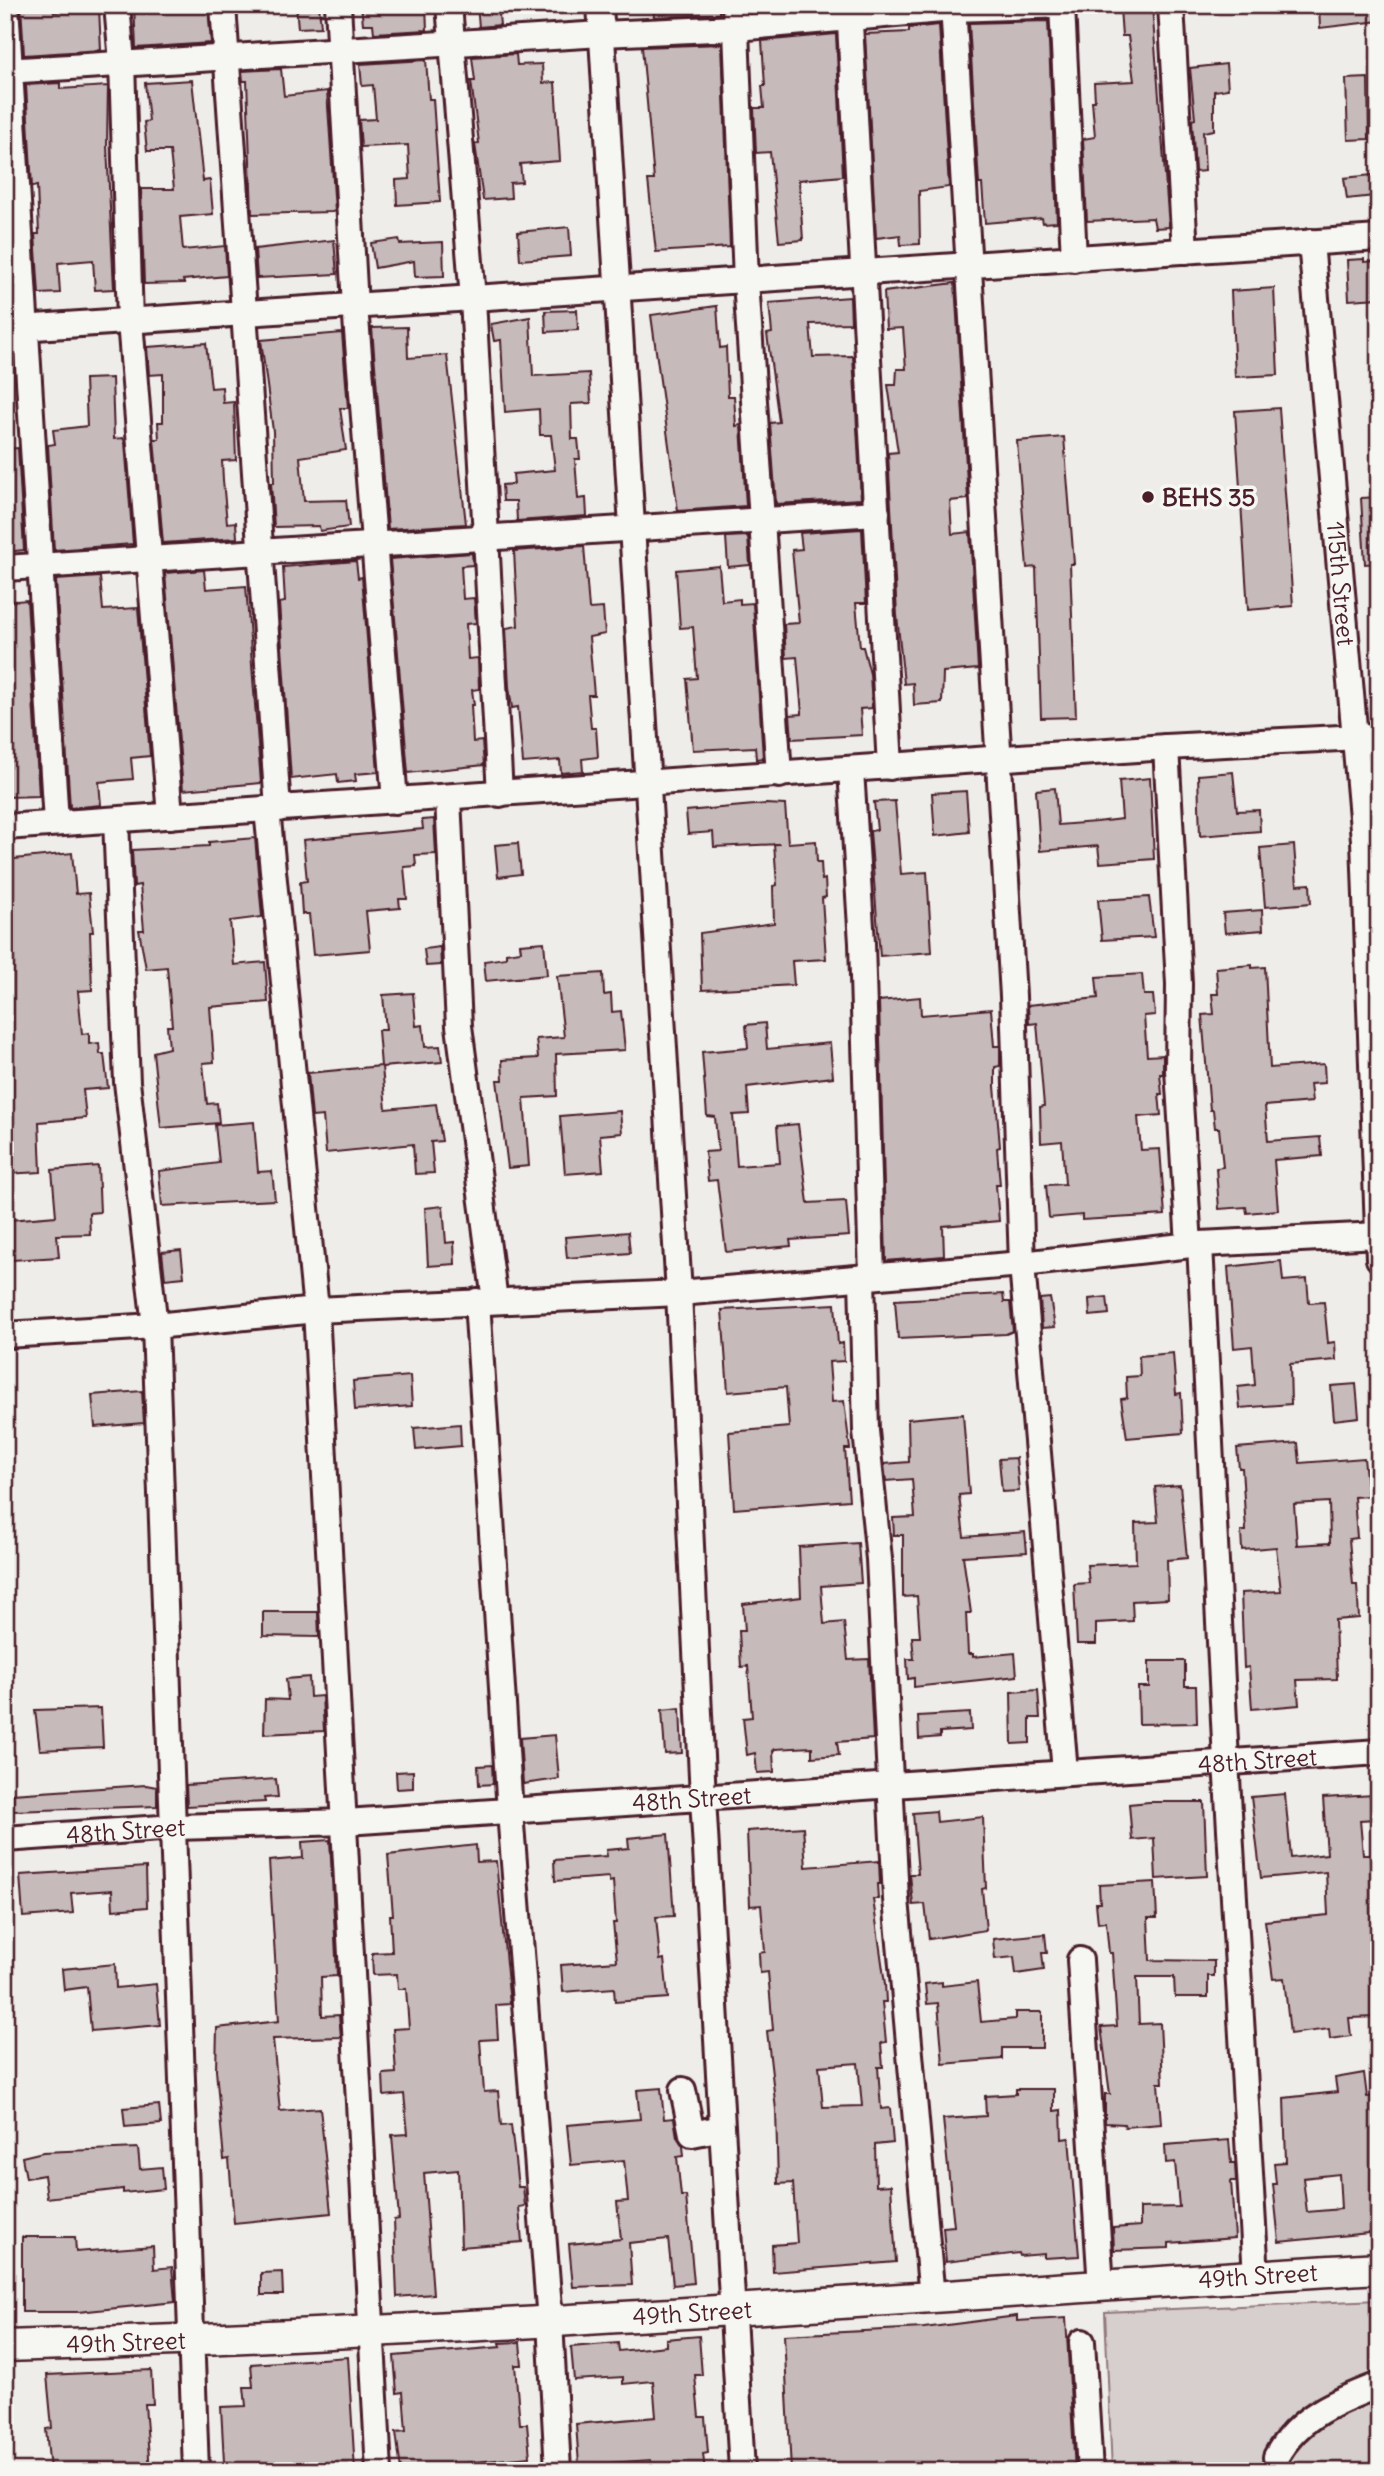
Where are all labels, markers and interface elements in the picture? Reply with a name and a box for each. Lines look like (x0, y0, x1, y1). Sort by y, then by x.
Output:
place label: BEHS 35 (1162, 482, 1255, 512)
marker: BEHS 35 (1140, 489, 1156, 505)
street label: 115th Street (1321, 520, 1362, 647)
street label: 48th Street (1197, 1741, 1318, 1779)
street label: 48th Street (631, 1780, 752, 1818)
street label: 48th Street (65, 1812, 186, 1850)
street label: 49th Street (1197, 2257, 1318, 2294)
street label: 49th Street (632, 2294, 753, 2331)
street label: 49th Street (66, 2325, 186, 2359)

